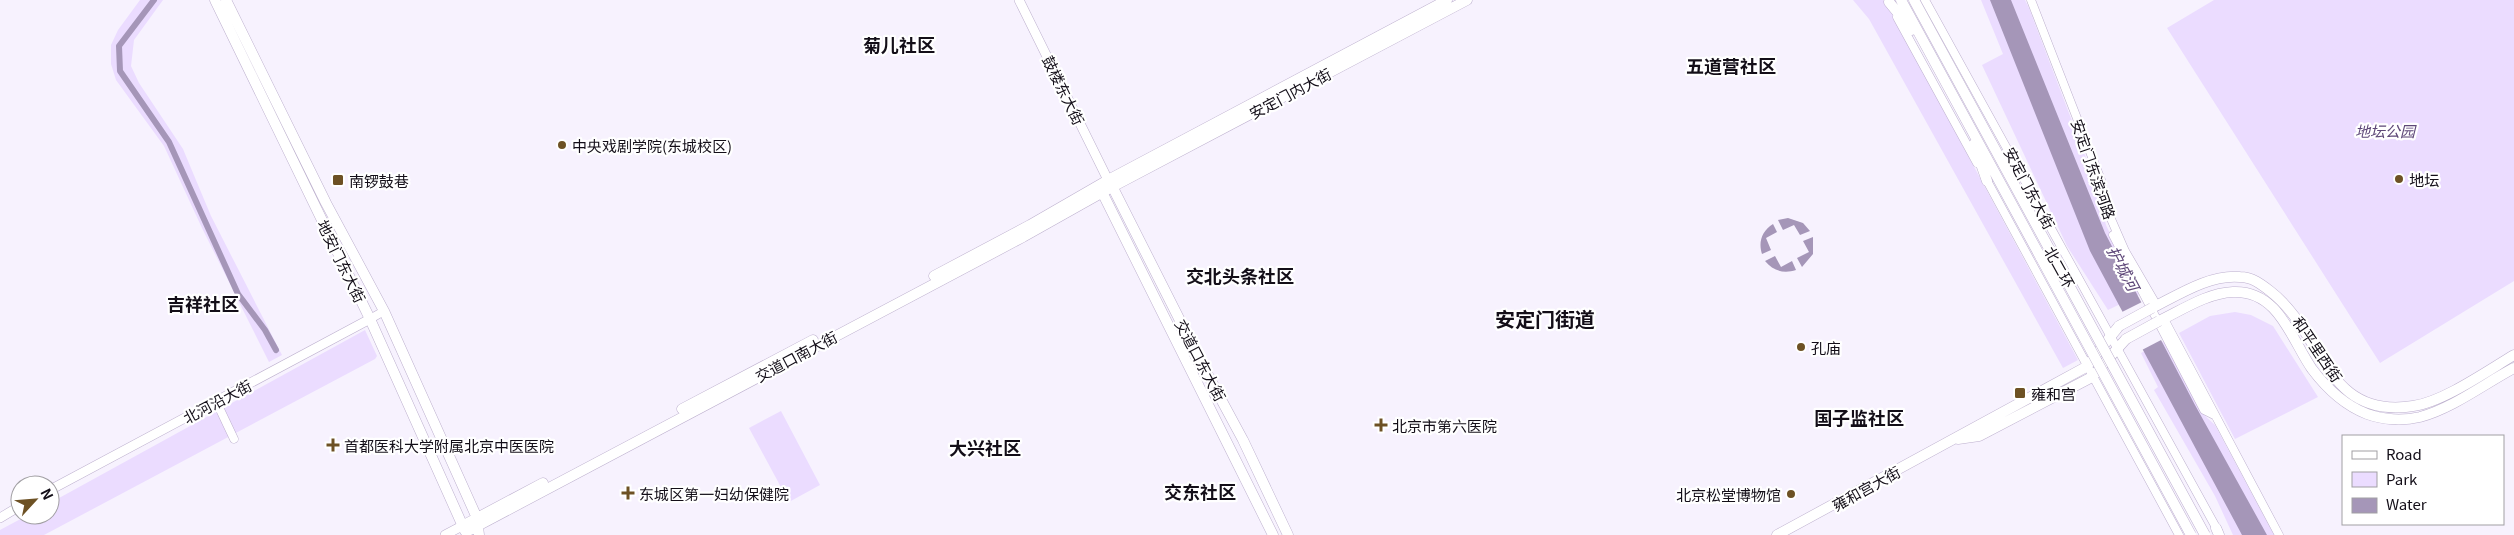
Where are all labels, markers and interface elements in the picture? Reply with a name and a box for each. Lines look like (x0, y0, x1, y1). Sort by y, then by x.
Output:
district label: 菊儿社区 (863, 31, 935, 57)
street label: 鼓楼东大街 (1038, 52, 1090, 128)
district label: 五道营社区 (1686, 52, 1776, 78)
street label: 安定门内大街 (1245, 63, 1335, 123)
street label: 安定门东滨河路 (2067, 116, 2121, 222)
park label: 地坛公园 (2355, 120, 2417, 141)
place label: 中央戏剧学院(东城校区) (572, 135, 732, 156)
marker: 中央戏剧学院(东城校区) (556, 139, 568, 151)
street label: 安定门东大街 (2000, 143, 2060, 233)
place label: 地坛 (2409, 169, 2439, 190)
place label: 南锣鼓巷 (349, 170, 409, 191)
marker: 南锣鼓巷 (331, 173, 345, 187)
marker: 地坛 (2393, 173, 2405, 185)
street label: 地安门东大街 (313, 216, 371, 306)
water label: 护城河 (2102, 241, 2147, 297)
street label: 北二环 (2040, 242, 2080, 292)
district label: 交北头条社区 (1186, 262, 1294, 288)
district label: 吉祥社区 (167, 290, 239, 316)
district label: 安定门街道 (1495, 304, 1595, 333)
street label: 和平里西街 (2288, 312, 2348, 386)
street label: 交道口东大街 (1171, 315, 1231, 405)
street label: 交道口南大街 (751, 326, 841, 386)
place label: 孔庙 (1811, 337, 1841, 358)
marker: 孔庙 (1795, 341, 1807, 353)
street label: 北河沿大街 (179, 374, 255, 428)
place label: 雍和宫 (2031, 383, 2076, 404)
marker: 雍和宫 (2013, 386, 2027, 400)
district label: 国子监社区 (1814, 404, 1904, 430)
place label: 北京市第六医院 (1392, 415, 1497, 436)
marker: 北京市第六医院 (1374, 418, 1388, 432)
district label: 大兴社区 (949, 434, 1021, 460)
place label: 首都医科大学附属北京中医医院 (344, 435, 554, 456)
legend (2342, 435, 2504, 525)
marker: 首都医科大学附属北京中医医院 (326, 438, 340, 452)
text: Road (2386, 443, 2422, 464)
street label: 雍和宫大街 (1828, 461, 1904, 515)
text: Park (2386, 468, 2418, 489)
north arrow (10, 475, 60, 525)
district label: 交东社区 (1164, 478, 1236, 504)
place label: 东城区第一妇幼保健院 (639, 483, 789, 504)
place label: 北京松堂博物馆 (1676, 484, 1781, 505)
text: N (36, 485, 59, 503)
marker: 东城区第一妇幼保健院 (621, 486, 635, 500)
marker: 北京松堂博物馆 (1785, 488, 1797, 500)
text: Water (2386, 493, 2427, 514)

